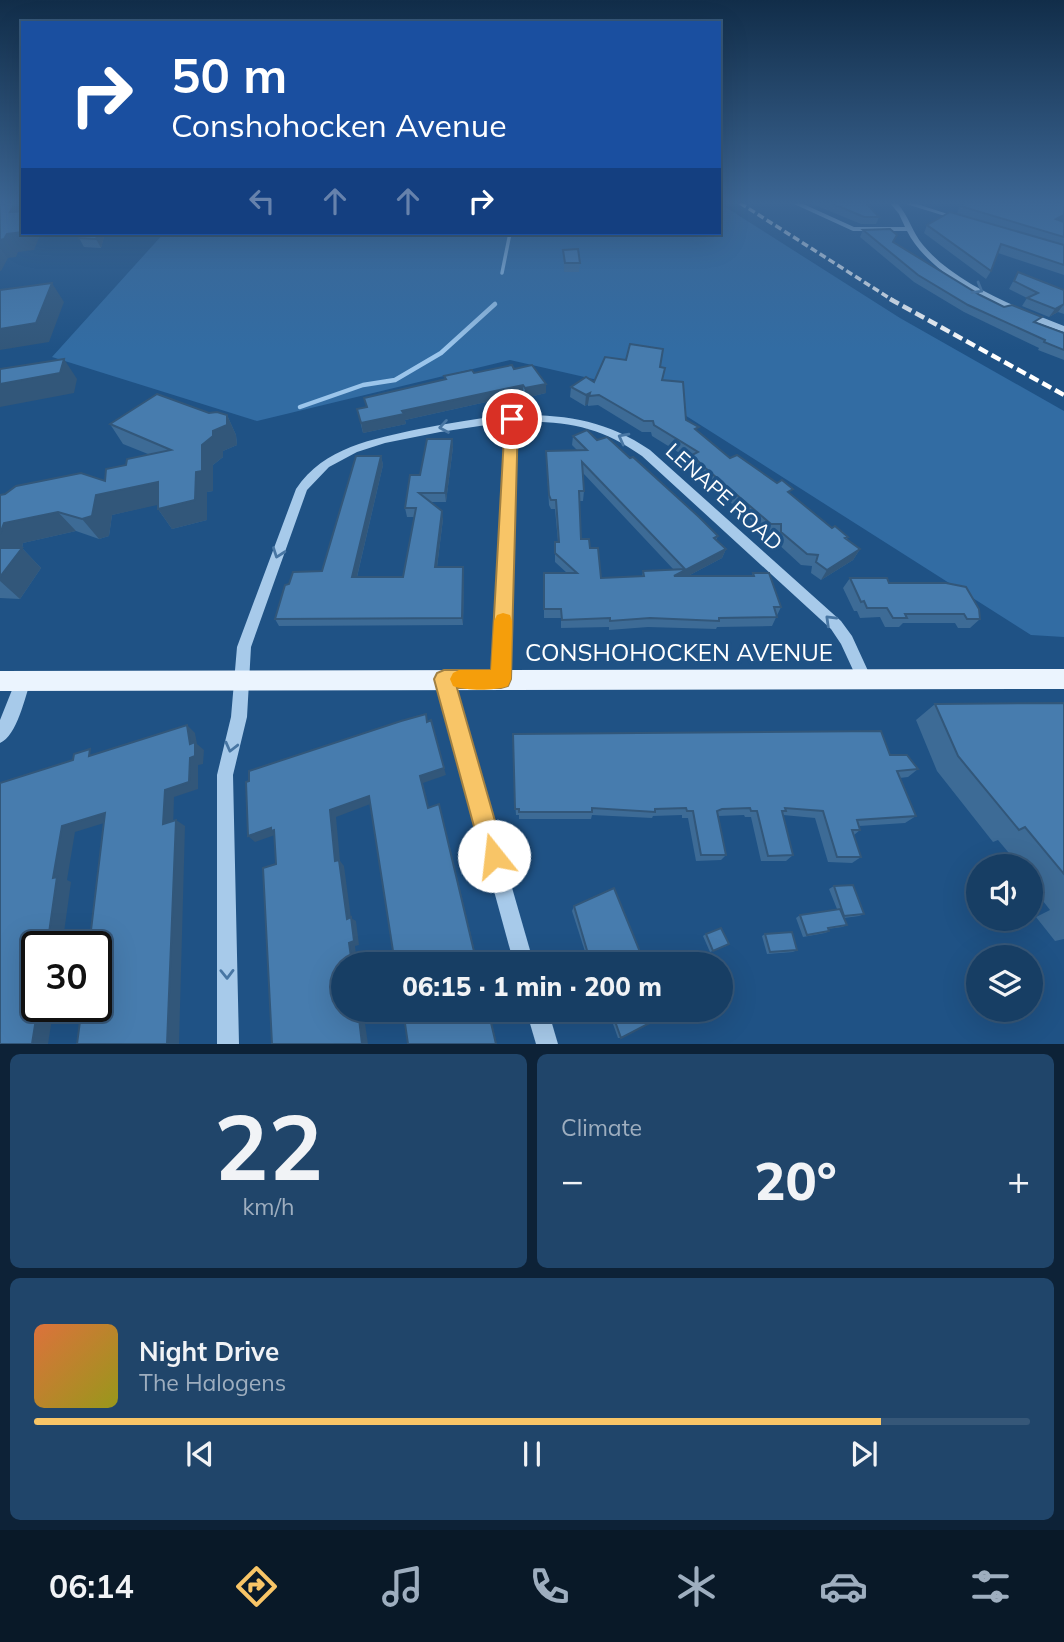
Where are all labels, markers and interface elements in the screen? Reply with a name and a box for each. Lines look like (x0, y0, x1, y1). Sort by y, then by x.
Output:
text: 50 m (171, 44, 287, 105)
icon: right (56, 49, 147, 140)
text: Conshohocken Avenue (171, 105, 507, 145)
icon: left (243, 182, 281, 220)
icon: ahead (316, 182, 354, 220)
icon: ahead (389, 182, 427, 220)
icon: right (462, 182, 500, 220)
one-way arrow (971, 281, 983, 294)
pin (482, 389, 542, 449)
icon: arrive (493, 400, 531, 438)
one-way arrow (438, 419, 450, 434)
one-way arrow (617, 433, 630, 447)
street label: LENAPE ROAD (661, 437, 788, 555)
one-way arrow (272, 546, 286, 558)
one-way arrow (825, 616, 838, 629)
street label: CONSHOHOCKEN AVENUE (525, 637, 833, 667)
one-way arrow (225, 741, 239, 753)
position arrow (457, 819, 531, 893)
map controls (966, 854, 1043, 1022)
button: sound (966, 854, 1043, 931)
speed limit sign: 30 (21, 931, 112, 1022)
button: layers (966, 945, 1043, 1022)
one-way arrow (219, 969, 235, 979)
text: 06:15 · 1 min · 200 m (402, 970, 662, 1003)
text: 22 (214, 1089, 323, 1203)
text: Climate (561, 1113, 642, 1142)
text: 20° (754, 1148, 837, 1213)
text: − (561, 1156, 584, 1204)
text: + (1007, 1156, 1030, 1204)
text: km/h (242, 1192, 295, 1221)
text: Night Drive (139, 1335, 279, 1368)
text: The Halogens (139, 1368, 286, 1397)
icon: previous (181, 1435, 219, 1473)
icon: pause (513, 1435, 551, 1473)
icon: next (845, 1435, 883, 1473)
icon: directions (232, 1562, 281, 1611)
icon: music (378, 1562, 427, 1611)
icon: phone (525, 1562, 574, 1611)
icon: climate (672, 1562, 721, 1611)
icon: car (819, 1562, 868, 1611)
icon: filters (966, 1562, 1015, 1611)
text: 06:14 (49, 1566, 134, 1606)

